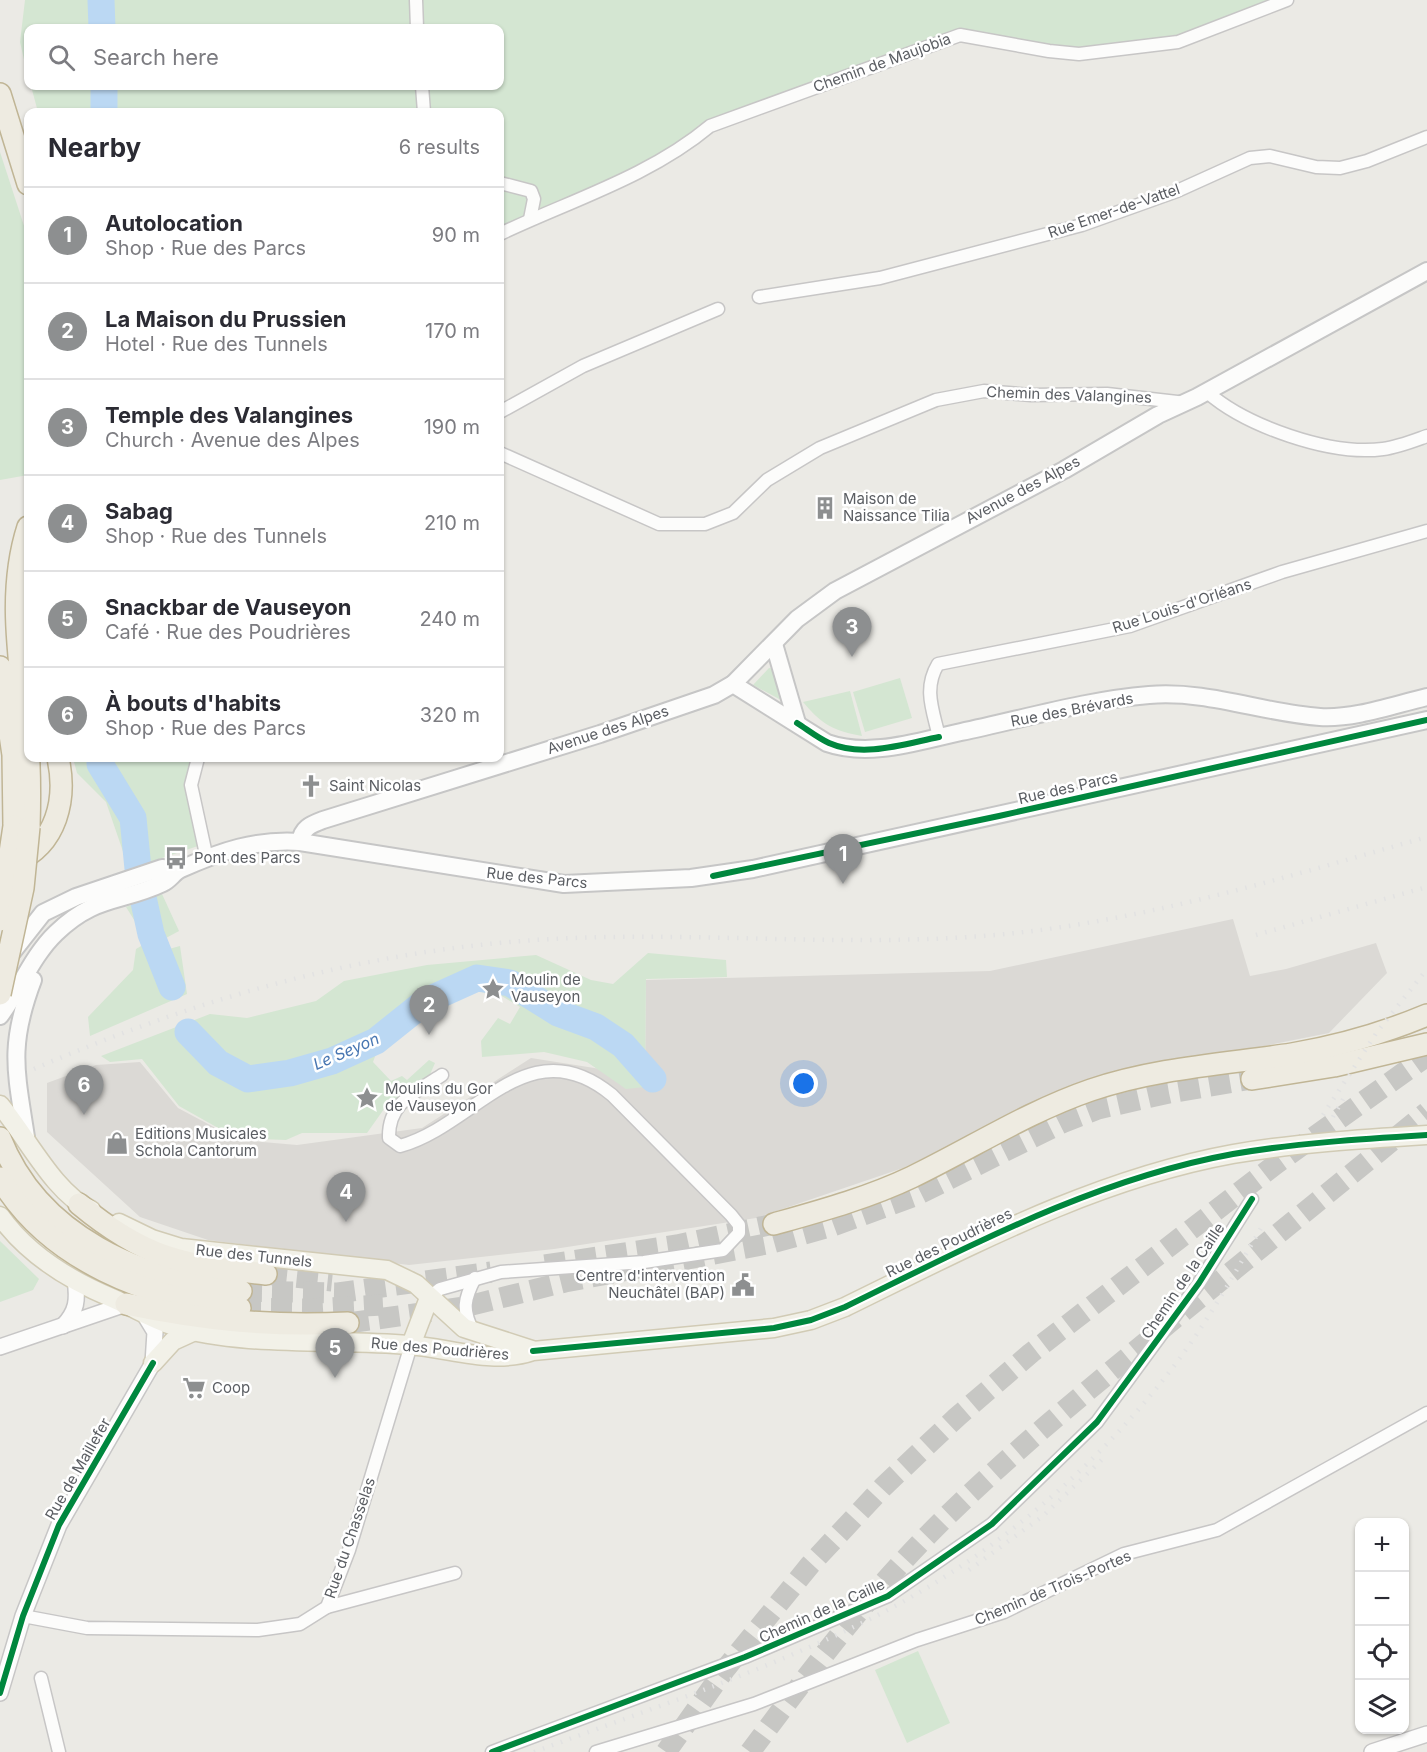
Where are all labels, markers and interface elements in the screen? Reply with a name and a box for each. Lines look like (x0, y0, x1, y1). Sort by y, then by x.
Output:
search box (24, 24, 504, 90)
street label: Chemin de Maujobia (810, 29, 953, 96)
icon: search (45, 41, 78, 74)
text: Search here (93, 44, 219, 70)
text: Nearby (48, 132, 141, 163)
text: 6 results (399, 135, 480, 159)
street label: Rue Emer-de-Vattel (1045, 179, 1182, 242)
text: Autolocation (105, 210, 243, 236)
text: 1 (63, 223, 72, 247)
text: 90 m (432, 223, 480, 247)
text: Shop · Rue des Parcs (105, 236, 306, 260)
text: La Maison du Prussien (105, 306, 346, 332)
text: 2 (61, 319, 74, 343)
text: 170 m (425, 319, 480, 343)
text: Hotel · Rue des Tunnels (105, 332, 328, 356)
street label: Chemin des Valangines (986, 382, 1152, 407)
text: Temple des Valangines (105, 402, 353, 428)
text: 3 (61, 415, 74, 439)
text: 190 m (424, 415, 480, 439)
text: Church · Avenue des Alpes (105, 428, 360, 452)
street label: Avenue des Alpes (962, 451, 1083, 528)
place label: Maison de Naissance Tilia (843, 489, 950, 525)
building icon: Maison de Naissance Tilia (812, 495, 838, 521)
text: Sabag (105, 498, 173, 524)
text: 4 (61, 511, 74, 535)
text: 210 m (424, 511, 480, 535)
text: Shop · Rue des Tunnels (105, 524, 327, 548)
street label: Rue Louis-d'Orléans (1110, 574, 1254, 637)
text: Snackbar de Vauseyon (105, 594, 351, 620)
text: 5 (61, 607, 74, 631)
text: 240 m (419, 607, 480, 631)
pin: 3 (832, 608, 872, 657)
text: Café · Rue des Poudrières (105, 620, 351, 644)
street label: Rue des Brévards (1009, 688, 1135, 731)
text: À bouts d'habits (105, 690, 281, 716)
street label: Avenue des Alpes (545, 701, 671, 758)
text: 6 (61, 703, 74, 727)
text: 320 m (420, 703, 480, 727)
text: Shop · Rue des Parcs (105, 716, 306, 740)
street label: Rue des Parcs (1016, 767, 1120, 808)
church icon: Saint Nicolas (298, 773, 324, 799)
place label: Saint Nicolas (329, 776, 421, 795)
pin: 1 (824, 834, 862, 884)
bus stop icon: Pont des Parcs (163, 845, 189, 871)
place label: Pont des Parcs (194, 848, 301, 867)
street label: Rue des Parcs (486, 863, 589, 892)
place label: Moulin de Vauseyon (511, 970, 581, 1006)
place icon: Moulin de Vauseyon (480, 976, 506, 1002)
pin: 2 (410, 986, 448, 1035)
water label: Le Seyon (310, 1028, 382, 1074)
pin: 6 (64, 1066, 104, 1115)
your location (789, 1069, 818, 1098)
place label: Moulins du Gor de Vauseyon (385, 1079, 493, 1115)
place icon: Moulins du Gor de Vauseyon (354, 1085, 380, 1111)
place label: Editions Musicales Schola Cantorum (135, 1124, 267, 1160)
shop icon: Editions Musicales Schola Cantorum (104, 1130, 130, 1156)
pin: 4 (326, 1172, 366, 1222)
street label: Rue des Poudrières (882, 1204, 1015, 1281)
street label: Chemin de la Caille (1137, 1219, 1228, 1342)
street label: Rue des Tunnels (195, 1240, 313, 1271)
place label: Centre d'intervention Neuchâtel (BAP) (575, 1266, 725, 1302)
public building icon: Centre d'intervention Neuchâtel (BAP) (730, 1272, 756, 1298)
pin: 5 (316, 1328, 354, 1378)
street label: Rue des Poudrières (370, 1333, 510, 1364)
supermarket icon: Coop (181, 1375, 207, 1401)
place label: Coop (212, 1378, 250, 1397)
street label: Rue de Maillefer (41, 1414, 115, 1523)
street label: Rue du Chasselas (320, 1475, 379, 1601)
map controls (1355, 1518, 1409, 1734)
button: + (1355, 1518, 1409, 1572)
street label: Chemin de Trois-Portes (972, 1546, 1134, 1629)
button: − (1355, 1572, 1409, 1626)
street label: Chemin de la Caille (756, 1574, 888, 1647)
button: locate (1355, 1626, 1409, 1680)
button: layers (1355, 1680, 1409, 1734)

